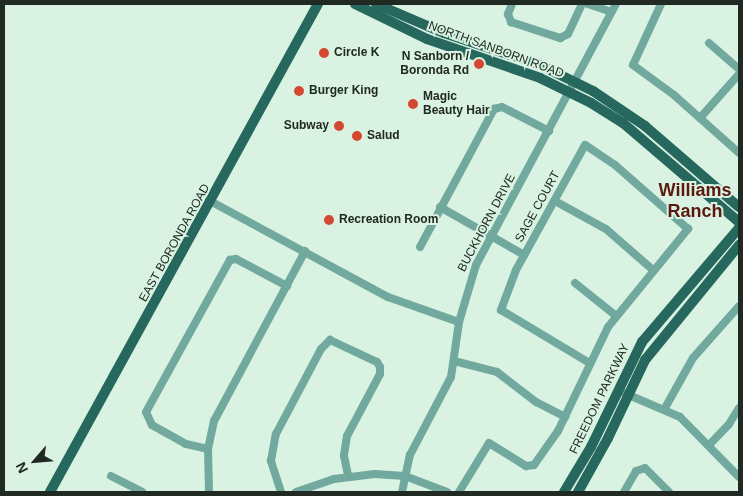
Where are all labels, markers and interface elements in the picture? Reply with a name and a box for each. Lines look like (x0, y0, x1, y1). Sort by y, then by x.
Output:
street label: NORTH SANBORN ROAD (426, 19, 566, 81)
place label: Circle K (334, 46, 379, 60)
marker: Circle K (318, 47, 330, 59)
place label: N Sanborn / Boronda Rd (400, 50, 469, 78)
marker: N Sanborn / Boronda Rd (473, 58, 485, 70)
place label: Burger King (309, 84, 378, 98)
marker: Burger King (293, 85, 305, 97)
place label: Magic Beauty Hair (423, 90, 490, 118)
marker: Magic Beauty Hair (407, 98, 419, 110)
place label: Subway (284, 119, 329, 133)
marker: Subway (333, 120, 345, 132)
place label: Salud (367, 129, 400, 143)
marker: Salud (351, 130, 363, 142)
street label: SAGE COURT (513, 169, 563, 245)
street label: BUCKHORN DRIVE (455, 172, 519, 274)
district label: Williams Ranch (659, 180, 731, 222)
street label: EAST BORONDA ROAD (136, 181, 214, 305)
place label: Recreation Room (339, 213, 438, 227)
marker: Recreation Room (323, 214, 335, 226)
street label: FREEDOM PARKWAY (567, 341, 633, 457)
north arrow (10, 436, 60, 486)
text: N (12, 460, 31, 476)

